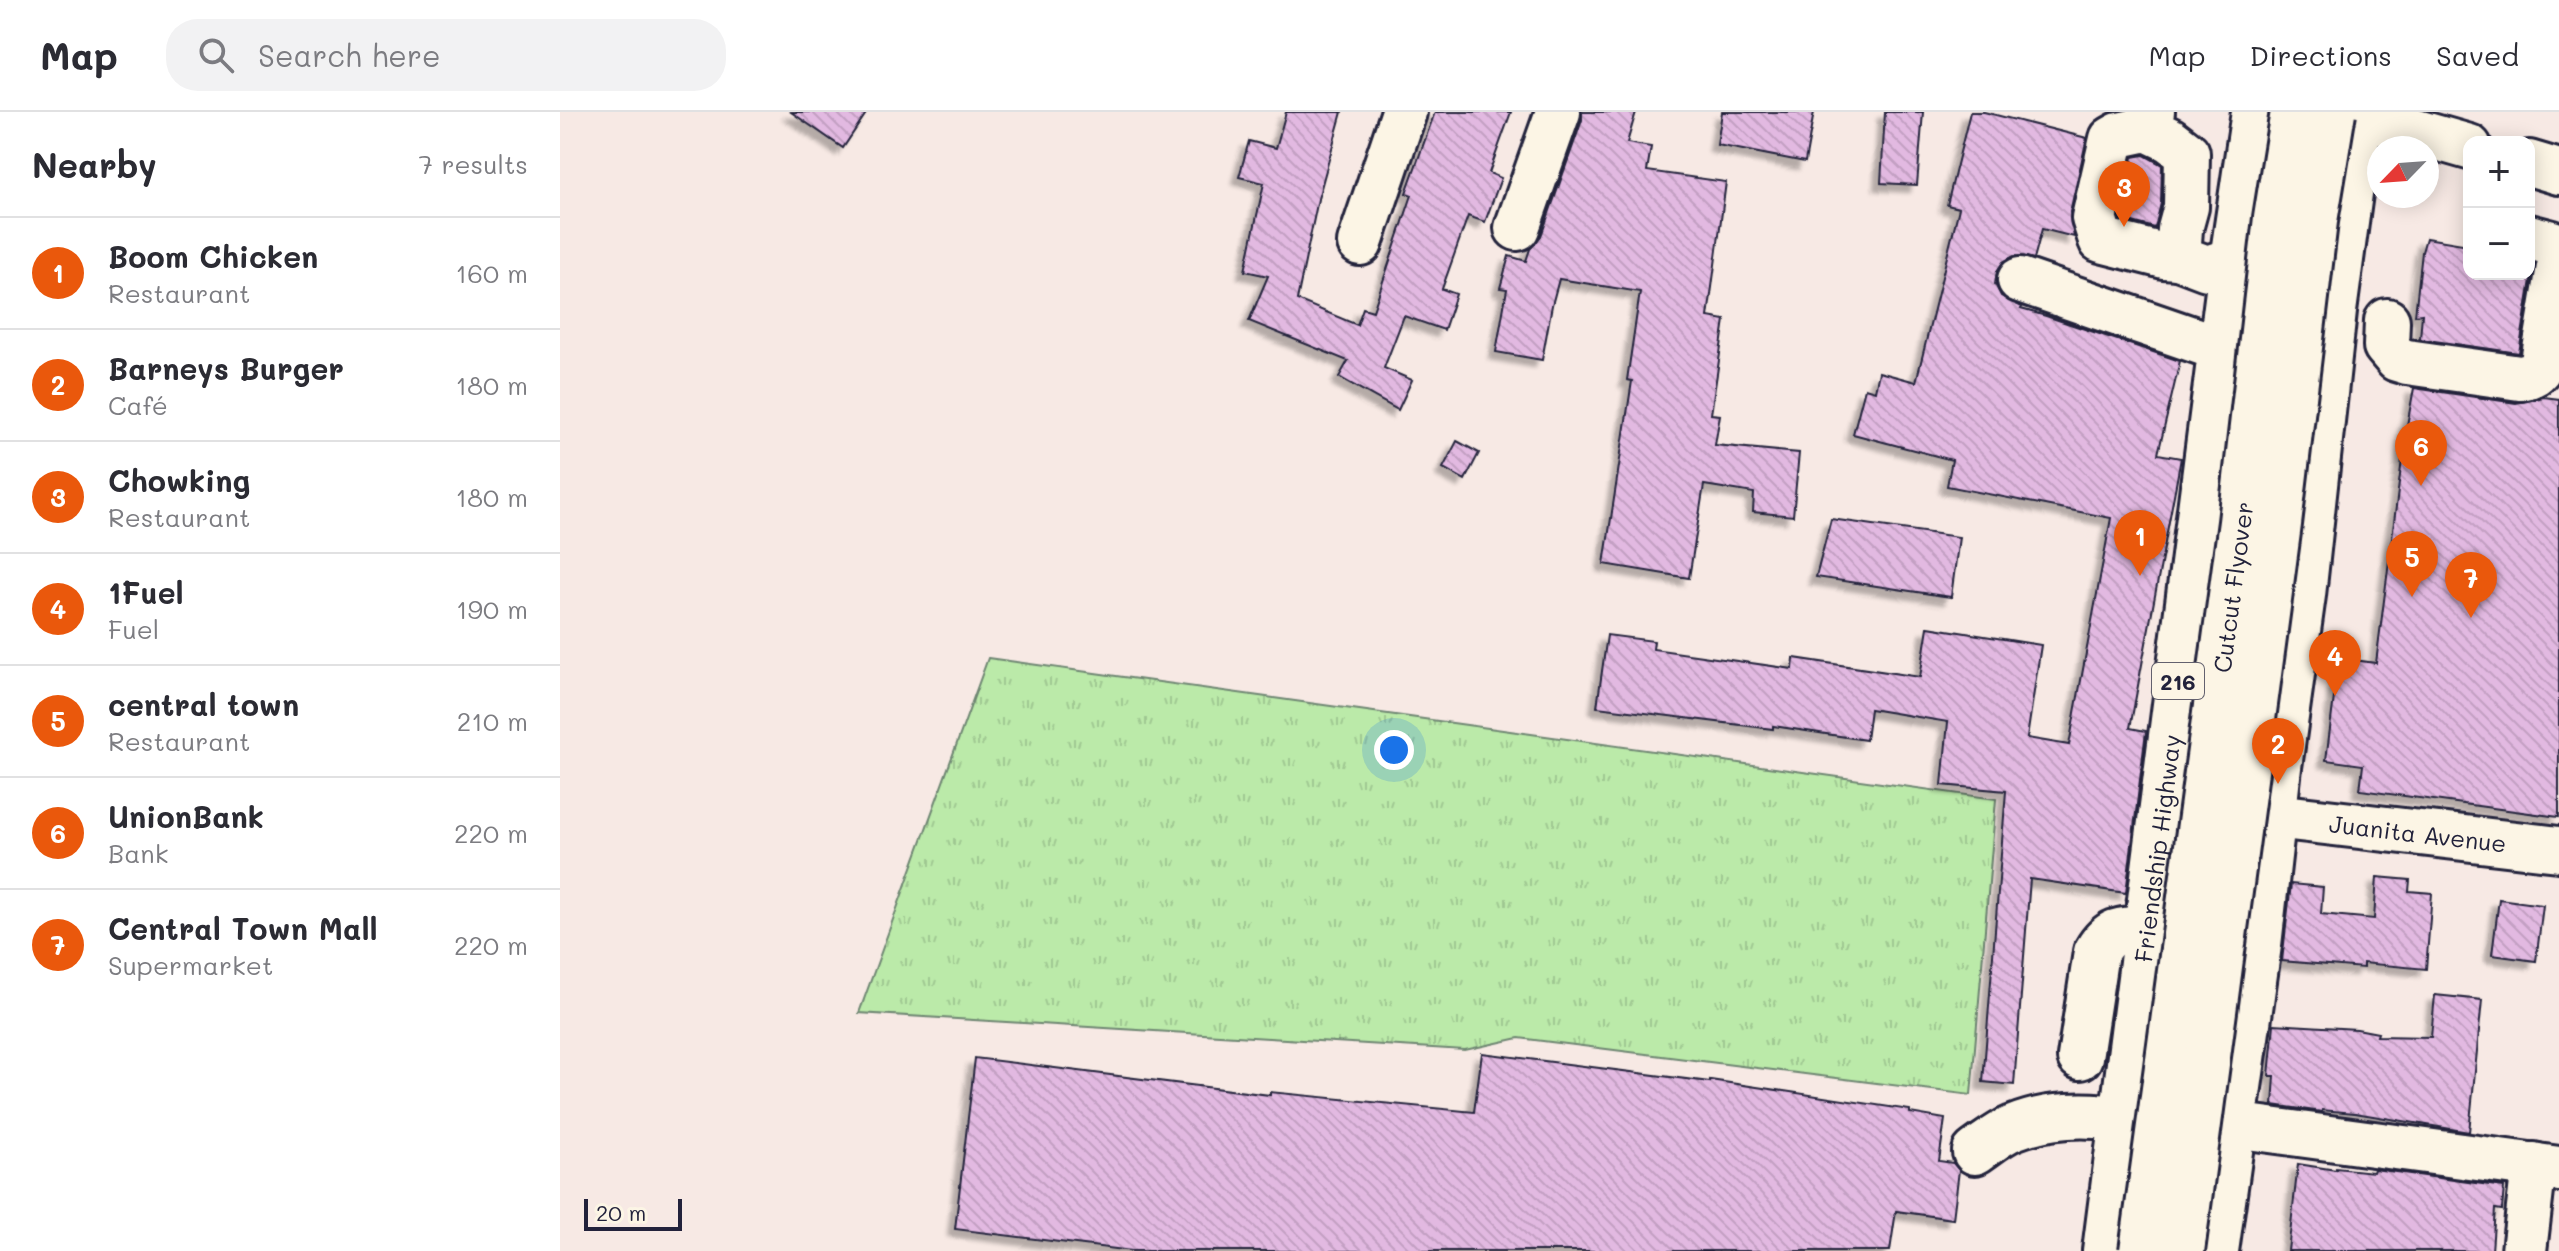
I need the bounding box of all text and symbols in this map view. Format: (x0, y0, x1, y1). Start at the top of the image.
search box (166, 19, 726, 91)
text: Map (40, 30, 118, 80)
icon: search (194, 33, 238, 77)
text: Search here (258, 35, 441, 75)
text: Map (2149, 37, 2206, 73)
text: Directions (2250, 37, 2392, 73)
text: Saved (2436, 37, 2519, 73)
north arrow (2367, 136, 2439, 208)
map controls (2463, 136, 2535, 280)
button: + (2463, 136, 2535, 208)
text: Nearby (32, 142, 157, 187)
text: 7 results (419, 147, 528, 181)
pin: 3 (2098, 161, 2150, 227)
button: − (2463, 208, 2535, 280)
text: Boom Chicken (108, 236, 318, 276)
text: 1 (52, 256, 64, 290)
text: 160 m (456, 256, 528, 290)
text: Restaurant (108, 276, 250, 310)
text: Barneys Burger (108, 348, 344, 388)
text: 2 (51, 368, 65, 402)
text: 180 m (456, 368, 528, 402)
text: Café (108, 388, 168, 422)
pin: 6 (2395, 420, 2447, 486)
text: Chowking (108, 460, 250, 500)
text: 3 (50, 480, 66, 514)
text: 180 m (456, 480, 528, 514)
text: Restaurant (108, 500, 250, 534)
street label: Cutcut Flyover (2205, 500, 2259, 674)
pin: 1 (2114, 510, 2166, 576)
pin: 5 (2386, 531, 2438, 597)
pin: 7 (2445, 552, 2497, 618)
text: 1Fuel (108, 572, 184, 612)
text: 4 (50, 592, 66, 626)
text: 190 m (456, 592, 528, 626)
text: Fuel (108, 612, 159, 646)
pin: 4 (2309, 630, 2361, 696)
road number: 216 (2152, 663, 2204, 699)
text: central town (108, 684, 299, 724)
text: 5 (50, 704, 66, 738)
text: 210 m (457, 704, 528, 738)
pin: 2 (2252, 718, 2304, 784)
text: Restaurant (108, 724, 250, 758)
your location (1374, 730, 1414, 770)
street label: Friendship Highway (2127, 733, 2187, 964)
text: UnionBank (108, 796, 264, 836)
street label: Juanita Avenue (2328, 807, 2508, 858)
text: 6 (50, 816, 66, 850)
text: 220 m (454, 816, 528, 850)
text: Bank (108, 836, 169, 870)
text: Central Town Mall (108, 908, 378, 948)
text: 7 (51, 928, 65, 962)
text: 220 m (454, 928, 528, 962)
text: Supermarket (108, 948, 273, 982)
scale bar (584, 1195, 682, 1231)
text: 20 m (596, 1198, 646, 1227)

